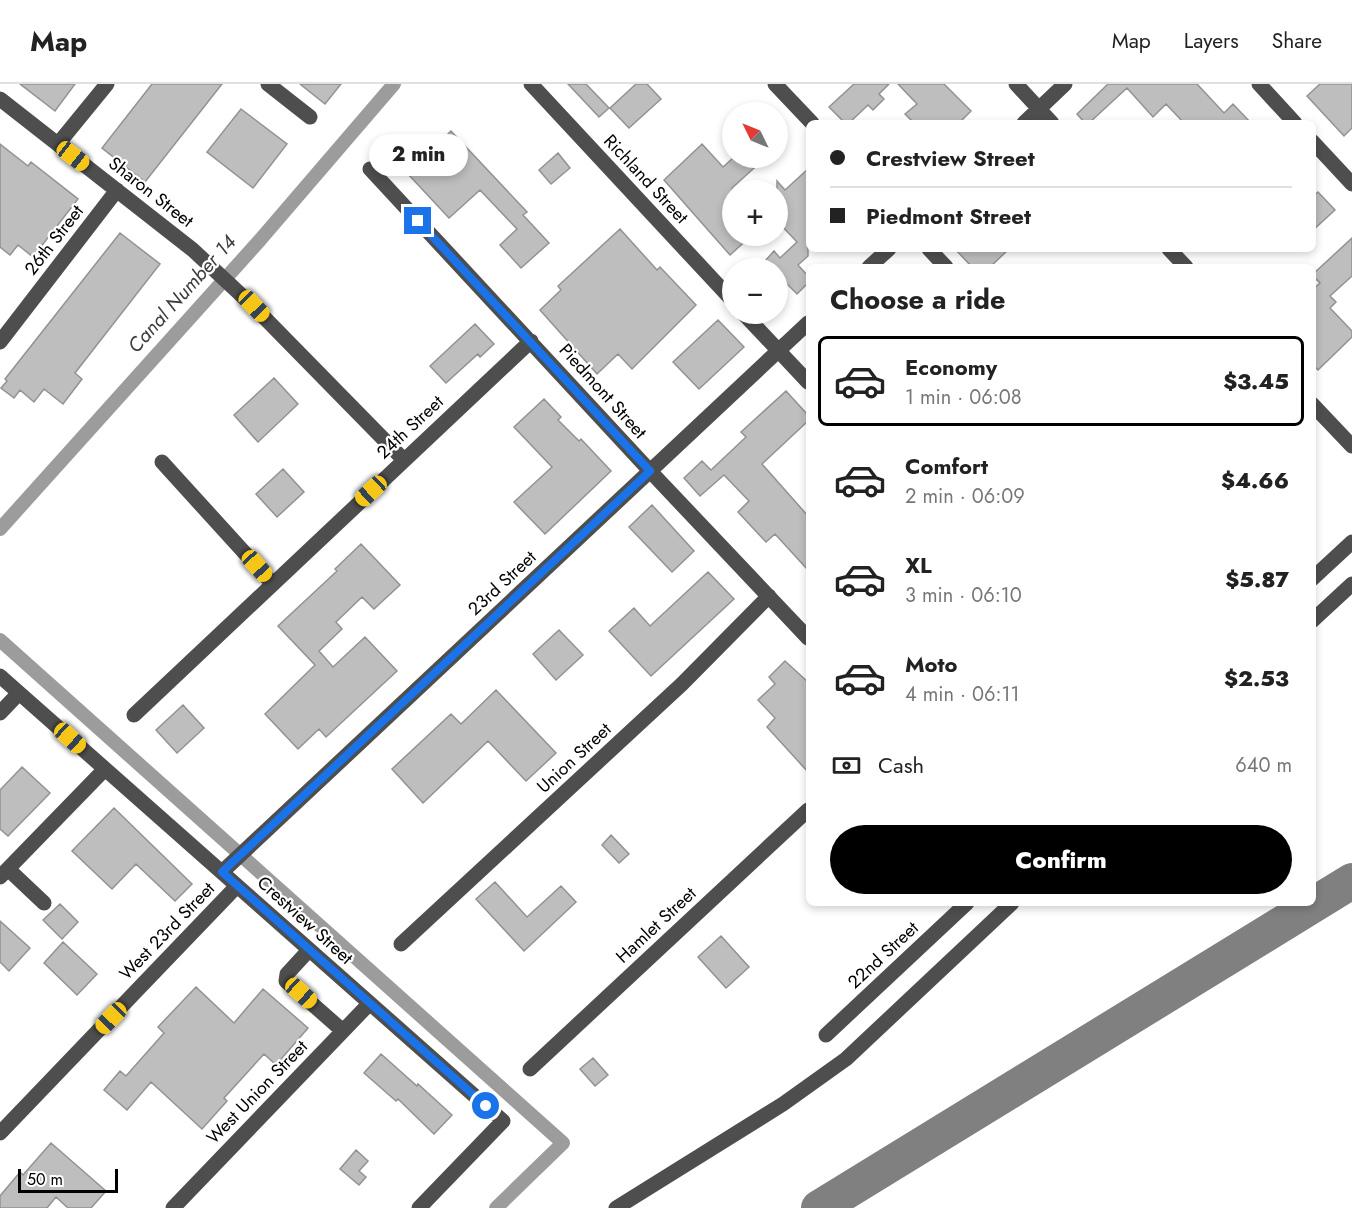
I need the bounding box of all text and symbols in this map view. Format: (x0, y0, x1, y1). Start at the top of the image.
text: Map (30, 21, 87, 62)
text: Map (1112, 26, 1151, 56)
text: Layers (1184, 26, 1239, 56)
text: Share (1272, 26, 1322, 56)
north arrow (722, 102, 788, 168)
map controls (722, 102, 788, 324)
street label: Richland Street (598, 129, 695, 230)
callout: 2 min (368, 134, 468, 176)
car (53, 138, 93, 174)
text: 2 min (392, 140, 445, 169)
text: Crestview Street (866, 142, 1035, 174)
street label: Sharon Street (103, 151, 200, 234)
button: + (722, 180, 788, 246)
street label: 26th Street (18, 199, 90, 281)
text: Piedmont Street (866, 200, 1031, 232)
route end (404, 207, 431, 234)
water label: Canal Number 14 (121, 228, 243, 360)
button: − (722, 258, 788, 324)
text: Choose a ride (830, 280, 1005, 319)
car (235, 287, 273, 325)
street label: Piedmont Street (553, 338, 653, 445)
text: Economy (905, 351, 997, 383)
icon: car (833, 354, 887, 408)
text: $3.45 (1223, 365, 1289, 397)
text: 1 min · 06:08 (905, 383, 1022, 412)
street label: 24th Street (371, 389, 450, 465)
text: Comfort (905, 450, 988, 482)
icon: car (833, 453, 887, 507)
text: $4.66 (1221, 464, 1289, 496)
car (352, 472, 390, 510)
text: 2 min · 06:09 (905, 482, 1025, 511)
street label: 23rd Street (462, 544, 542, 621)
car (238, 547, 276, 585)
text: XL (905, 549, 932, 581)
icon: car (833, 552, 887, 606)
text: $5.87 (1225, 563, 1289, 595)
text: 3 min · 06:10 (905, 581, 1022, 610)
text: Moto (905, 648, 958, 680)
icon: car (833, 651, 887, 705)
text: $2.53 (1224, 662, 1289, 694)
text: 4 min · 06:11 (905, 680, 1019, 709)
street label: Union Street (531, 716, 617, 799)
car (51, 719, 89, 757)
icon: cash (830, 749, 863, 782)
text: Cash (878, 749, 924, 781)
text: 640 m (1235, 751, 1292, 780)
button: Confirm (830, 825, 1292, 894)
street label: Crestview Street (251, 870, 359, 971)
street label: West 23rd Street (113, 876, 221, 986)
street label: Hamlet Street (610, 880, 703, 969)
street label: 22nd Street (842, 915, 925, 995)
car (282, 974, 320, 1012)
car (92, 999, 130, 1037)
street label: West Union Street (201, 1034, 314, 1150)
route start (472, 1092, 499, 1119)
scale bar (18, 1166, 118, 1194)
text: 50 m (27, 1168, 63, 1191)

